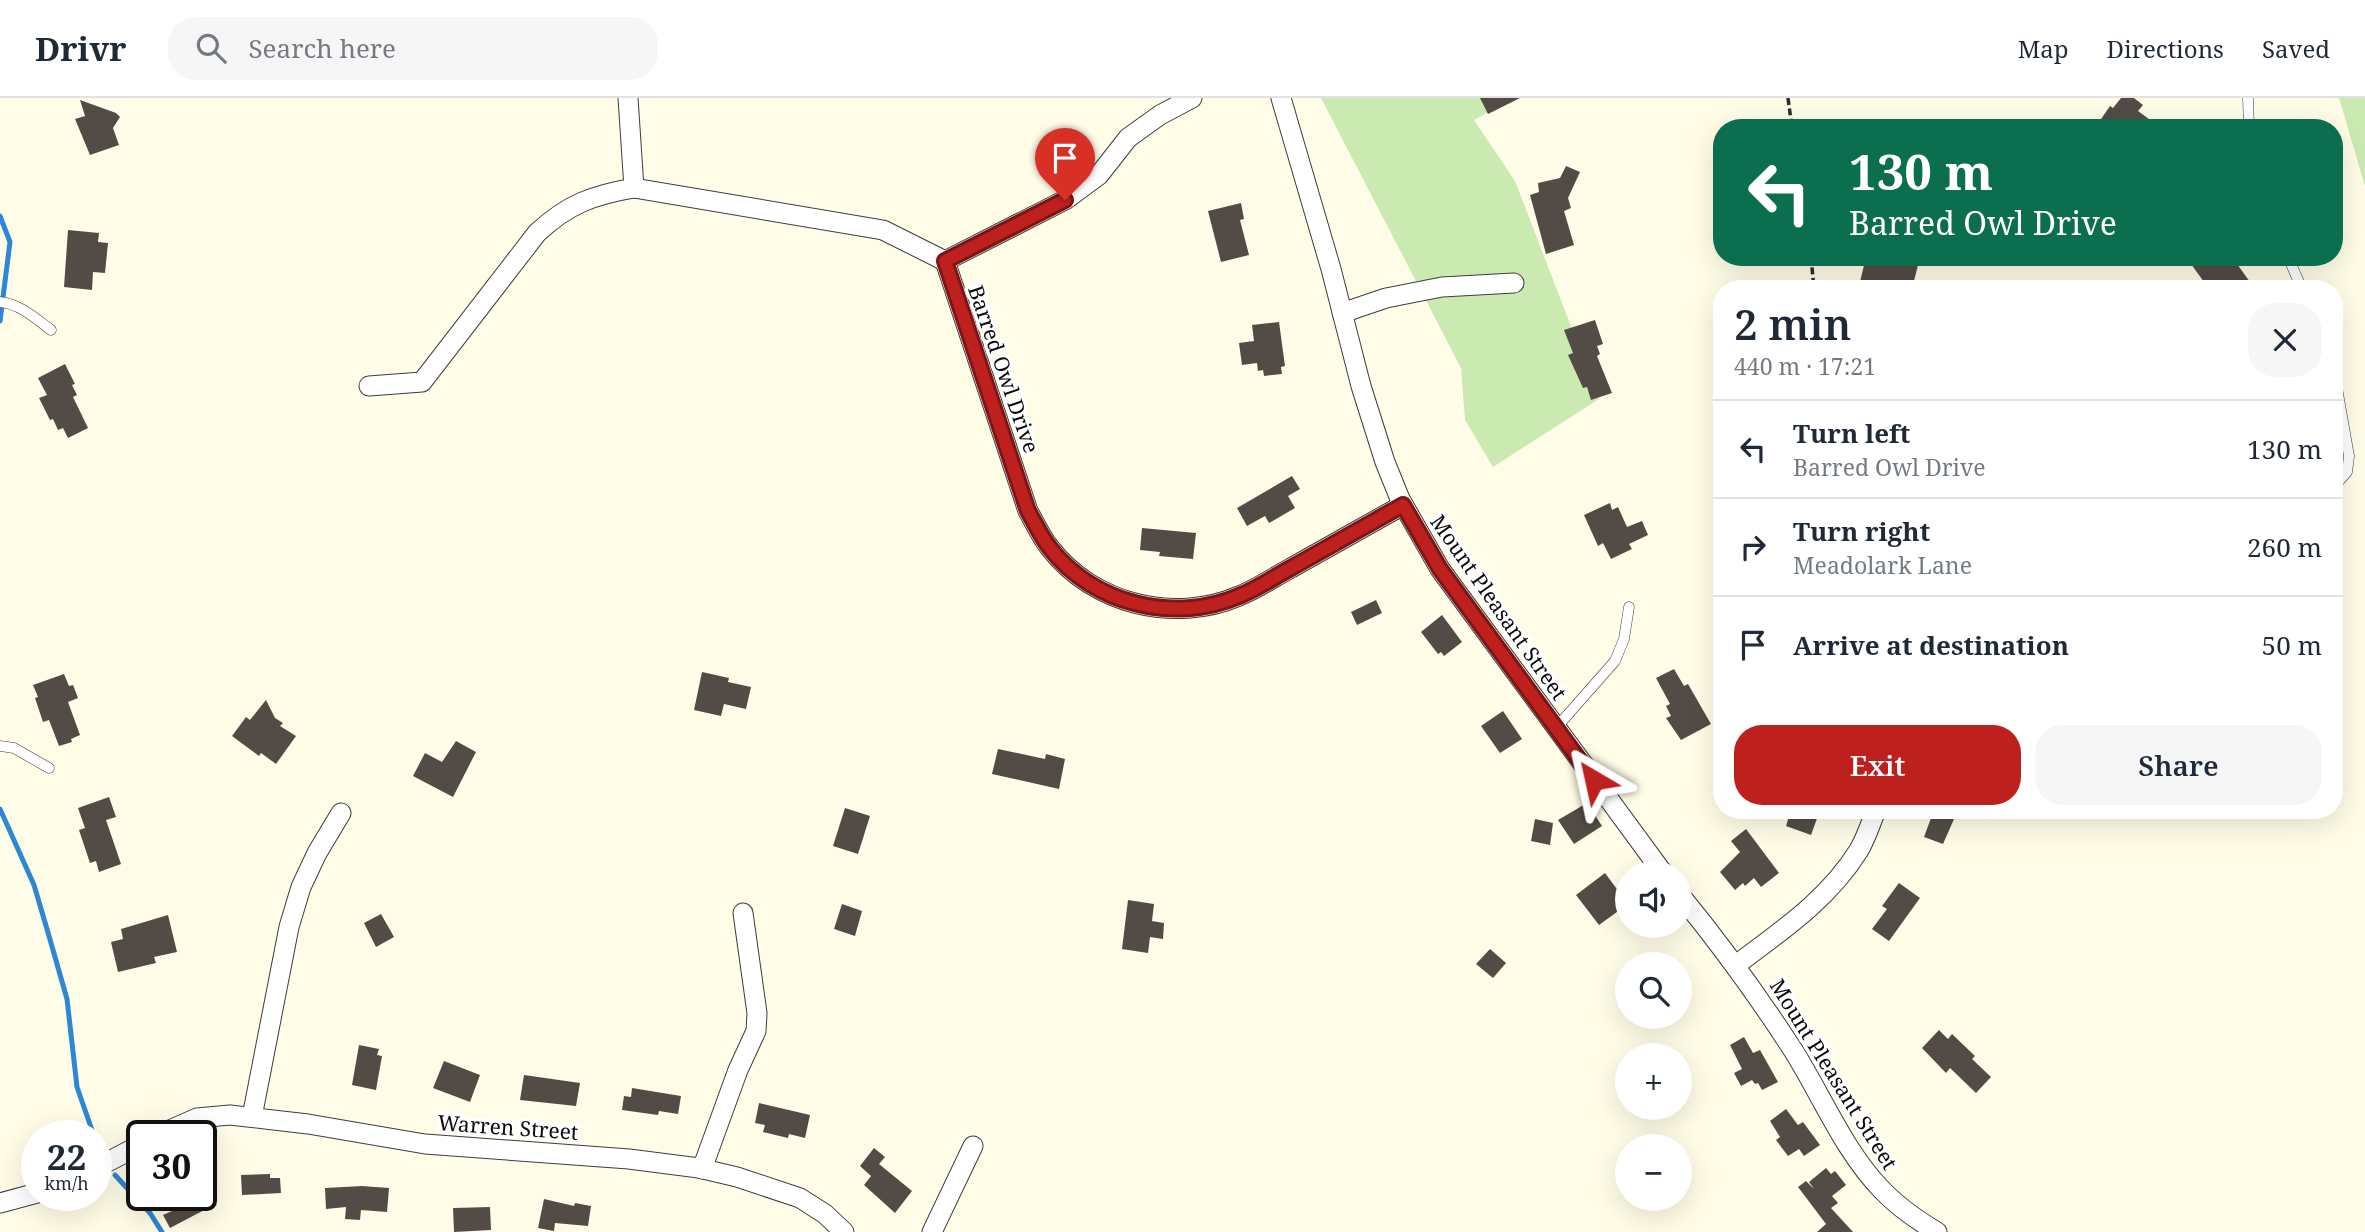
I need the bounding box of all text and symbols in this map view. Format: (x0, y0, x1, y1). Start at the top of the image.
search box (168, 17, 658, 80)
text: Drivr (35, 26, 126, 71)
icon: search (192, 29, 230, 67)
text: Search here (248, 30, 396, 66)
text: Map (2018, 32, 2069, 65)
text: Directions (2107, 32, 2224, 65)
text: Saved (2262, 32, 2330, 65)
pin (1035, 128, 1095, 200)
text: 130 m (1849, 138, 1993, 204)
icon: arrive (1046, 139, 1084, 177)
icon: left (1734, 147, 1825, 238)
text: Barred Owl Drive (1849, 201, 2117, 244)
street label: Barred Owl Drive (962, 281, 1046, 457)
text: 2 min (1734, 295, 1851, 352)
button: close (2248, 303, 2322, 377)
text: 440 m · 17:21 (1734, 350, 1876, 382)
text: Turn left (1793, 415, 1910, 451)
icon: left (1734, 430, 1772, 468)
text: 130 m (2247, 431, 2322, 467)
text: Barred Owl Drive (1793, 451, 1986, 483)
street label: Mount Pleasant Street (1424, 509, 1574, 705)
text: Turn right (1793, 513, 1930, 549)
icon: right (1734, 528, 1772, 566)
text: 260 m (2247, 529, 2322, 565)
text: Meadolark Lane (1793, 549, 1972, 581)
icon: arrive (1734, 626, 1772, 664)
text: Arrive at destination (1793, 627, 2069, 663)
text: 50 m (2262, 627, 2322, 663)
button: Exit (1734, 725, 2021, 805)
button: Share (2035, 725, 2322, 805)
position arrow (1557, 743, 1631, 817)
map controls (1615, 861, 1692, 1211)
button: sound (1615, 861, 1692, 938)
button: search (1615, 952, 1692, 1029)
street label: Mount Pleasant Street (1764, 973, 1904, 1175)
button: + (1615, 1043, 1692, 1120)
street label: Warren Street (437, 1108, 579, 1146)
speed limit sign: 30 (126, 1120, 217, 1211)
text: 22 (47, 1133, 86, 1180)
button: − (1615, 1134, 1692, 1211)
text: km/h (44, 1171, 89, 1195)

